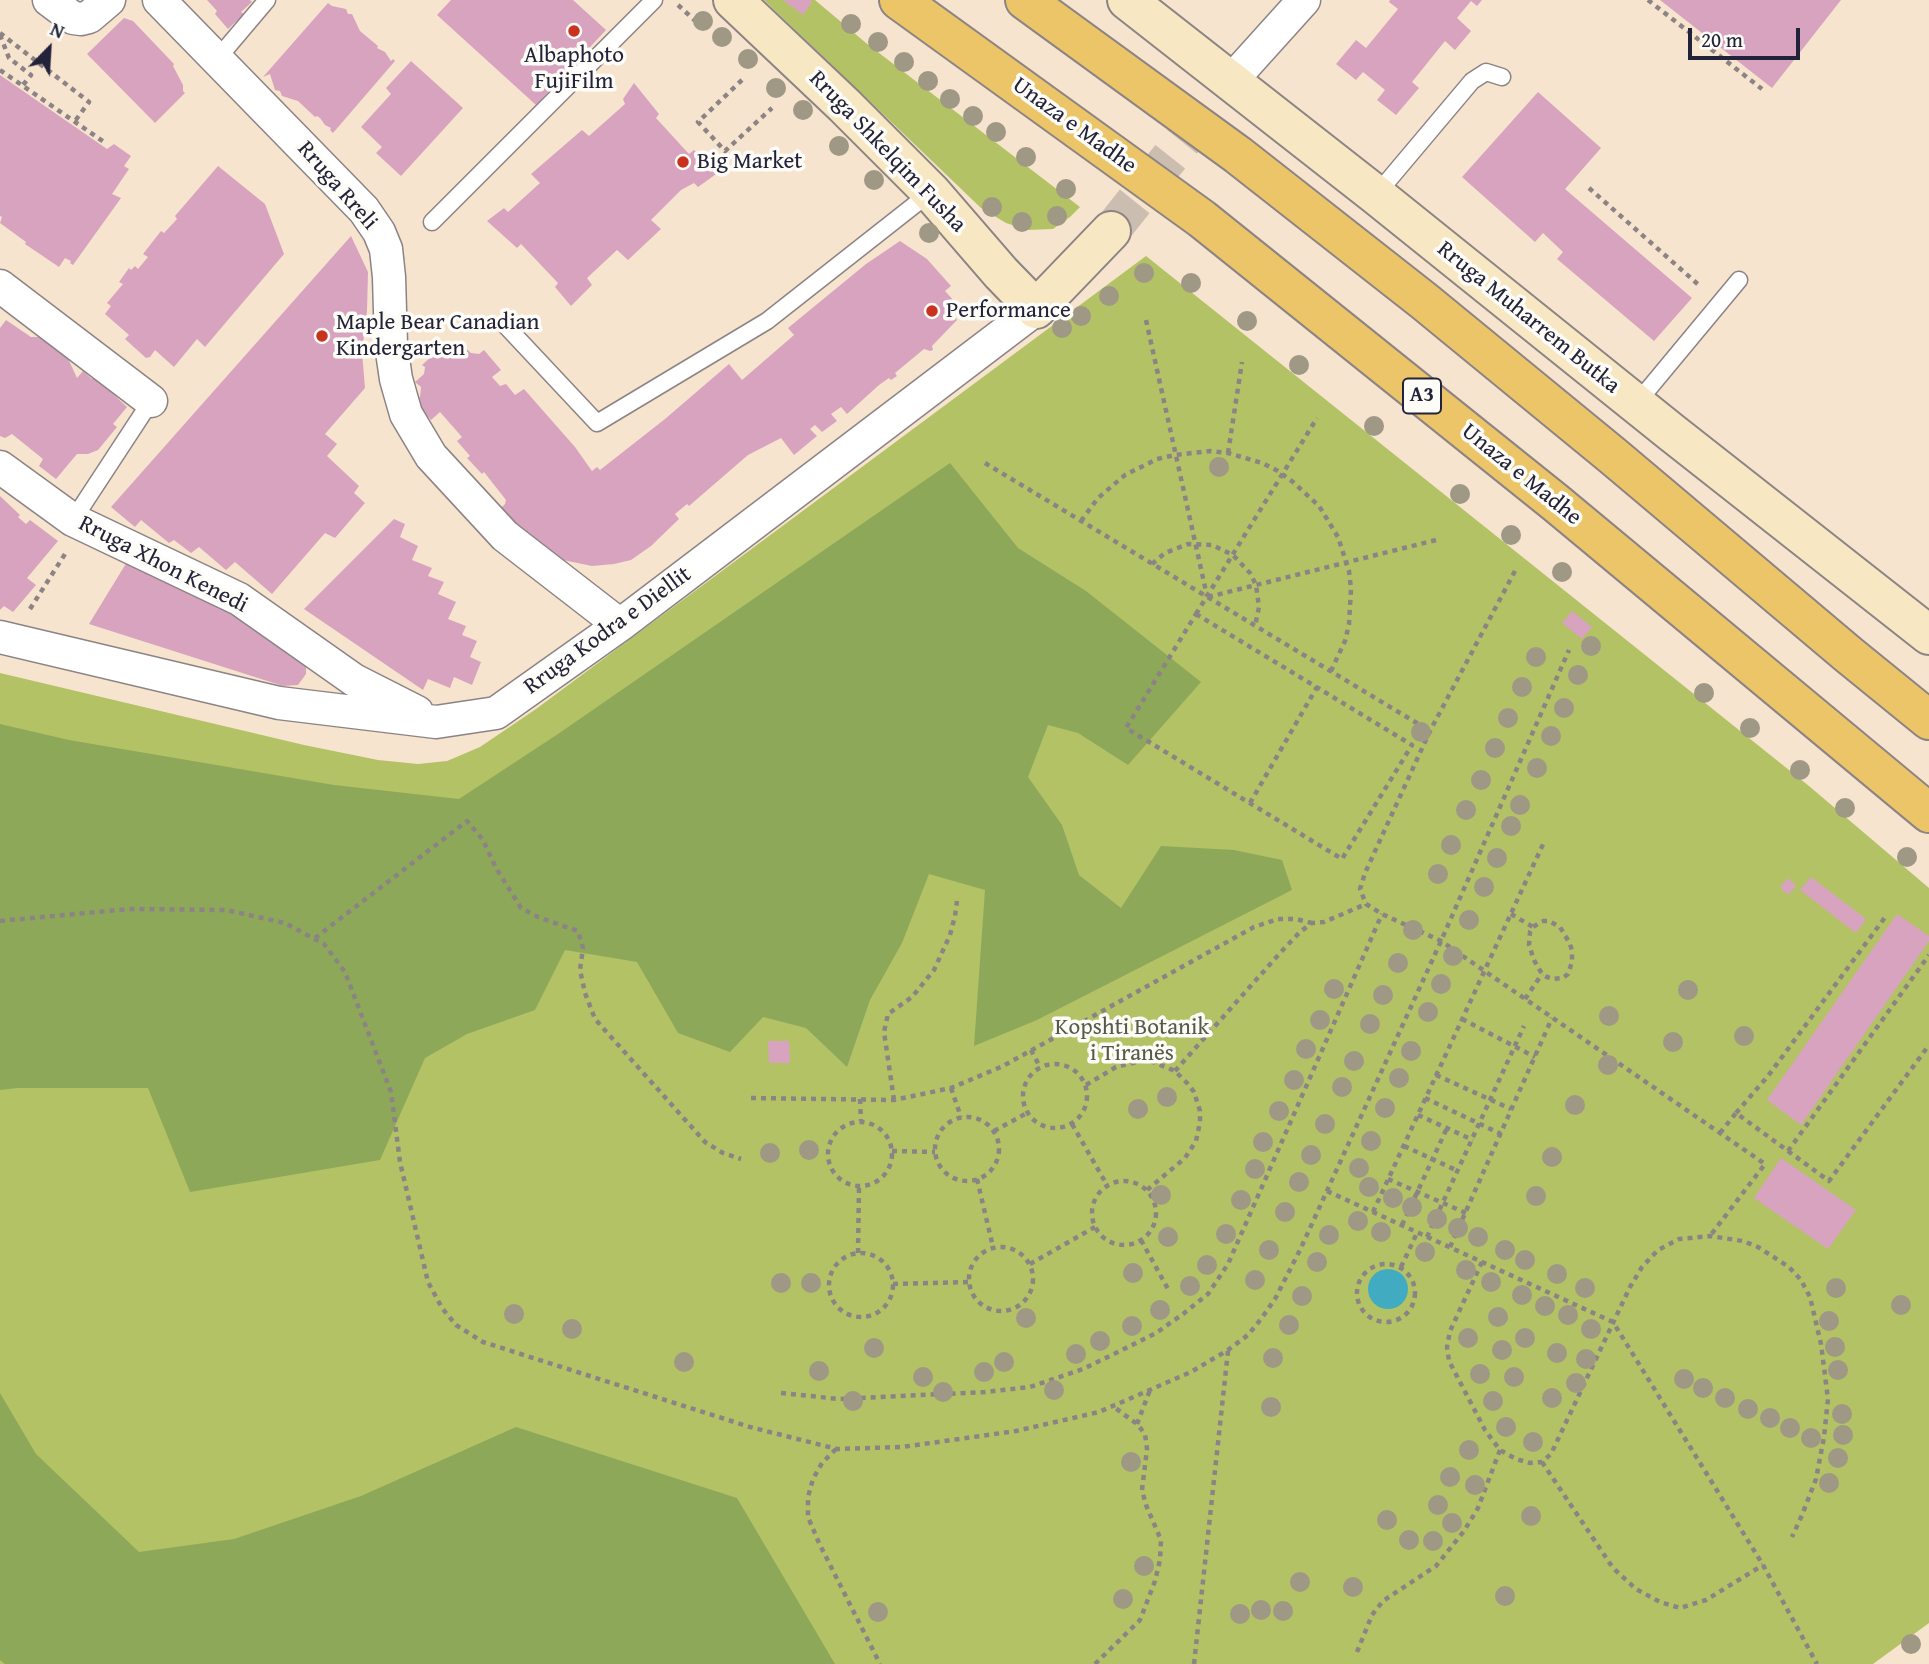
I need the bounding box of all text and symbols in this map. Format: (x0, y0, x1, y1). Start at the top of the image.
north arrow (14, 14, 84, 84)
text: N (46, 14, 69, 45)
scale bar (1691, 14, 1803, 58)
marker: Albaphoto FujiFilm (566, 23, 582, 39)
text: 20 m (1701, 24, 1743, 55)
place label: Albaphoto FujiFilm (524, 42, 624, 96)
street label: Rruga Shkelqim Fusha (803, 65, 971, 239)
street label: Unaza e Madhe (1007, 72, 1141, 180)
street label: Rruga Rreli (291, 136, 383, 236)
place label: Big Market (697, 148, 802, 176)
marker: Big Market (675, 154, 691, 170)
street label: Rruga Muharrem Butka (1431, 236, 1625, 400)
place label: Performance (946, 297, 1071, 325)
marker: Performance (924, 303, 940, 319)
place label: Maple Bear Canadian Kindergarten (336, 309, 539, 363)
marker: Maple Bear Canadian Kindergarten (314, 328, 330, 344)
road number: A3 (1403, 378, 1441, 414)
street label: Unaza e Madhe (1455, 418, 1587, 532)
street label: Rruga Xhon Kenedi (74, 510, 252, 620)
street label: Rruga Kodra e Diellit (519, 561, 697, 701)
park label: Kopshti Botanik i Tiranës (1055, 1014, 1209, 1068)

